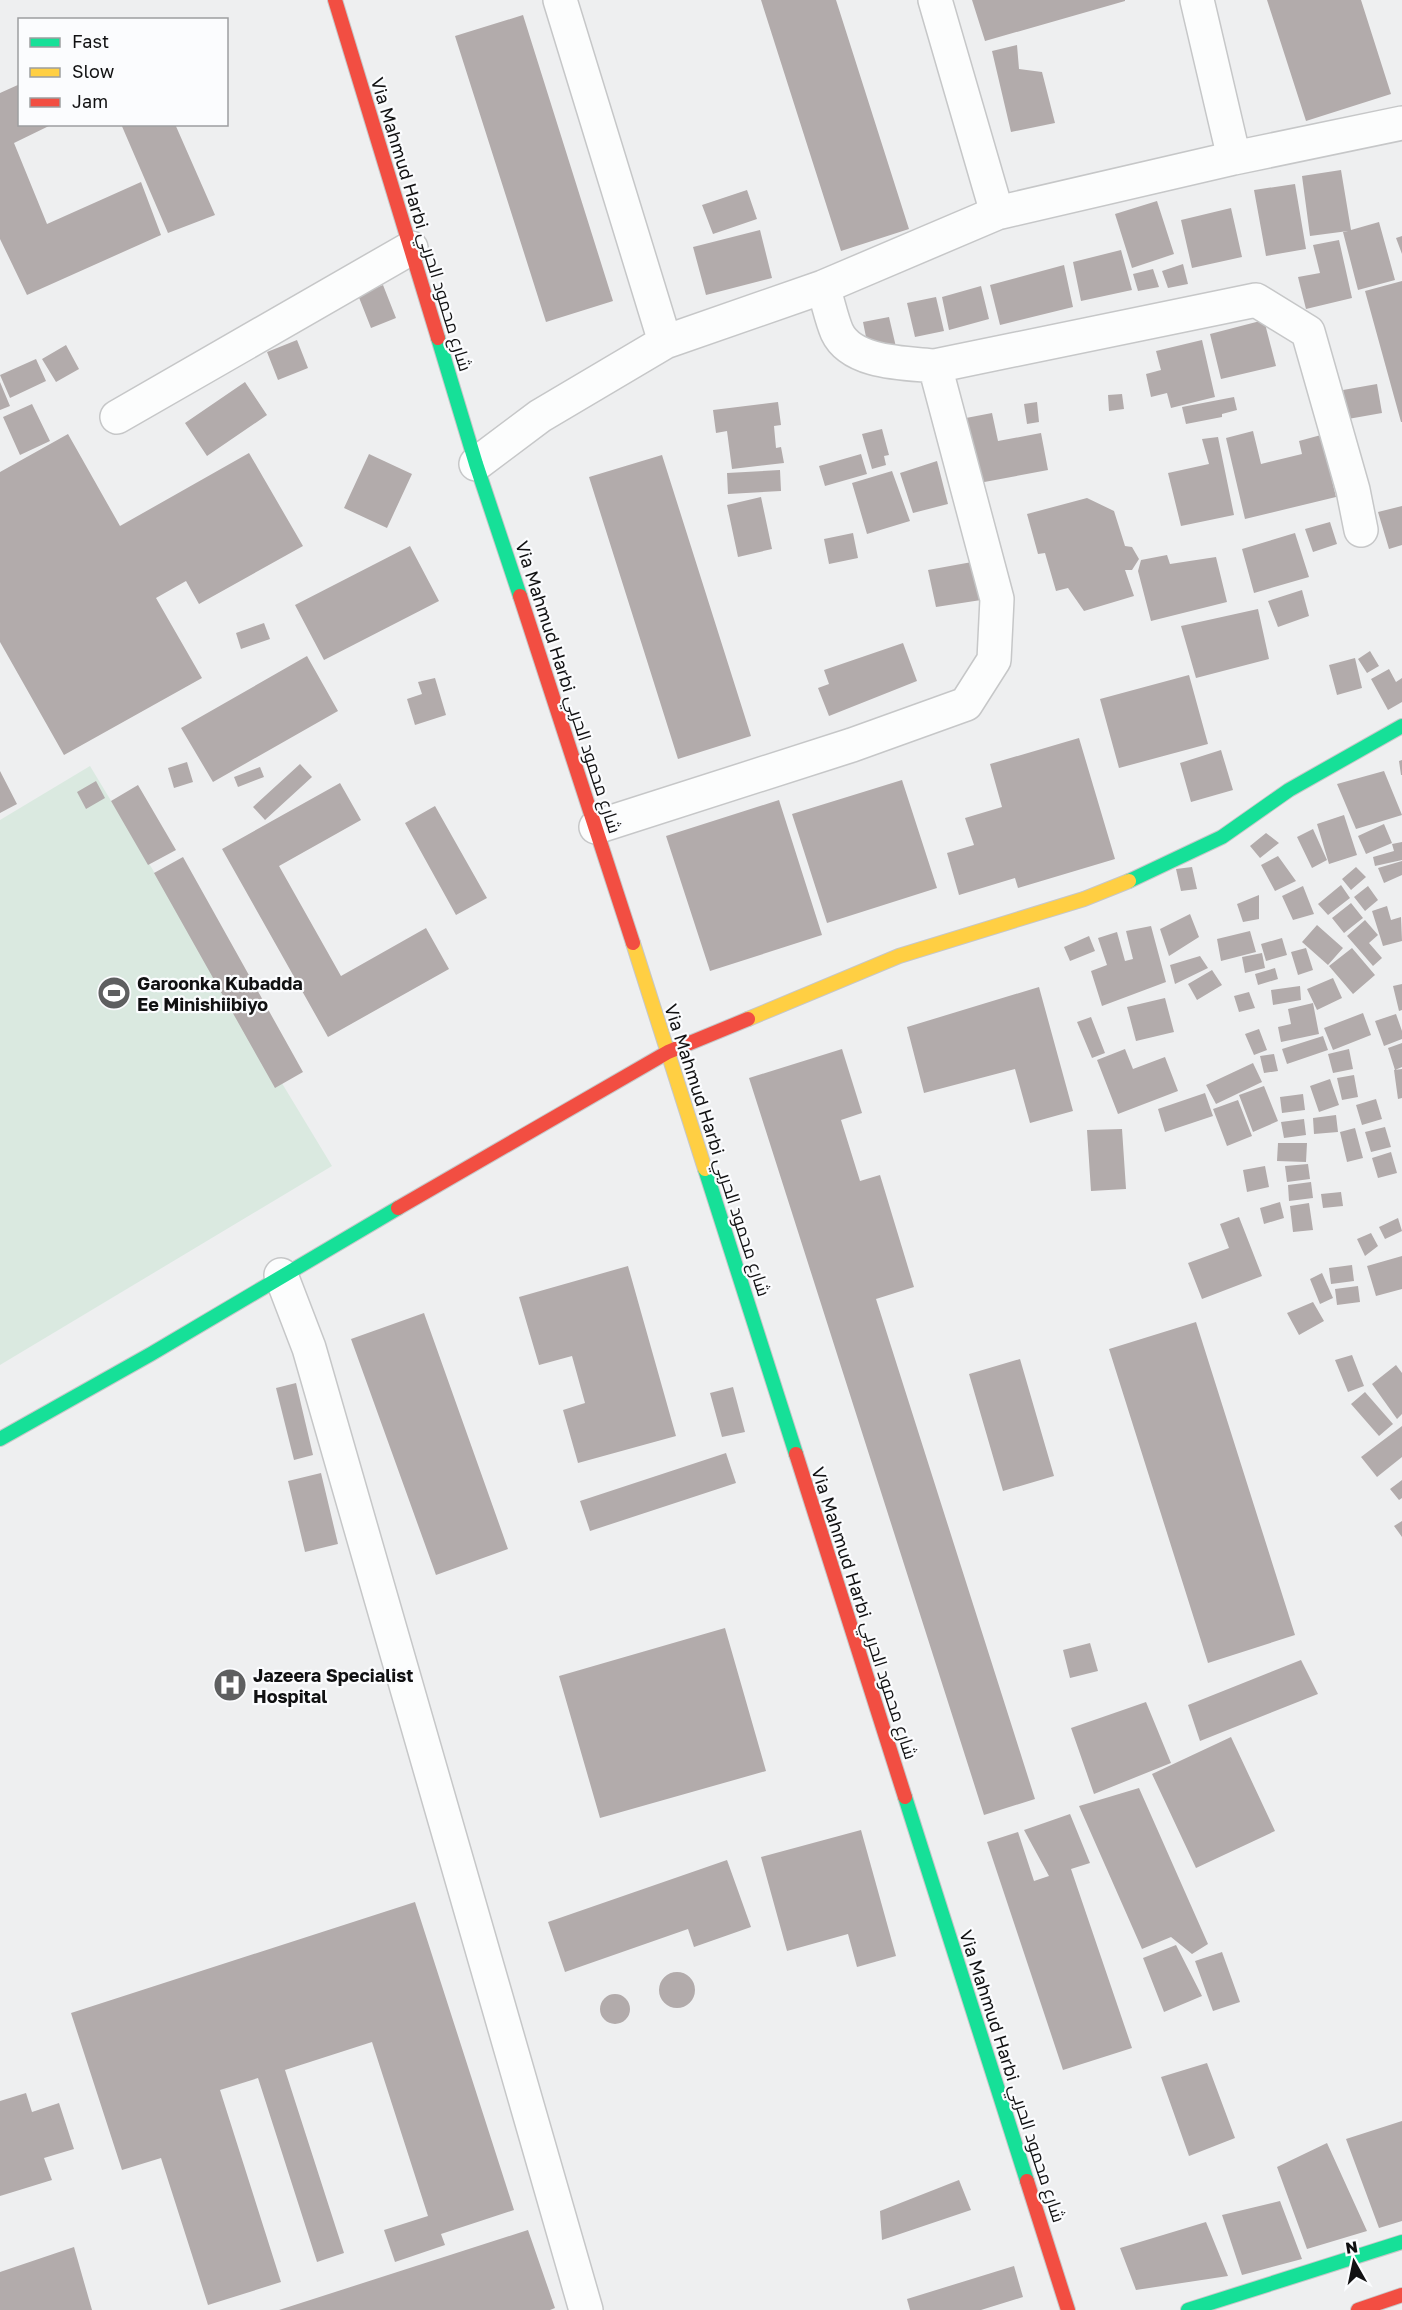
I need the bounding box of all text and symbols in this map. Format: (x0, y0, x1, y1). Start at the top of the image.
legend (18, 18, 228, 126)
text: Fast (72, 30, 109, 52)
text: Slow (72, 60, 115, 82)
street label: Via Mahmud Harbi شارع محمود الحربي (363, 74, 477, 375)
text: Jam (72, 90, 108, 112)
street label: Via Mahmud Harbi شارع محمود الحربي (507, 538, 627, 837)
place label: Garoonka Kubadda Ee Minishiibiyo (137, 972, 303, 1015)
sports icon: Garoonka Kubadda Ee Minishiibiyo (96, 975, 132, 1011)
street label: Via Mahmud Harbi شارع محمود الحربي (656, 1001, 776, 1300)
street label: Via Mahmud Harbi شارع محمود الحربي (803, 1464, 923, 1763)
place label: Jazeera Specialist Hospital (253, 1664, 413, 1707)
hospital icon: Jazeera Specialist Hospital (212, 1667, 248, 1703)
street label: Via Mahmud Harbi شارع محمود الحربي (951, 1927, 1071, 2226)
north arrow (1324, 2232, 1384, 2292)
text: N (1344, 2236, 1359, 2258)

